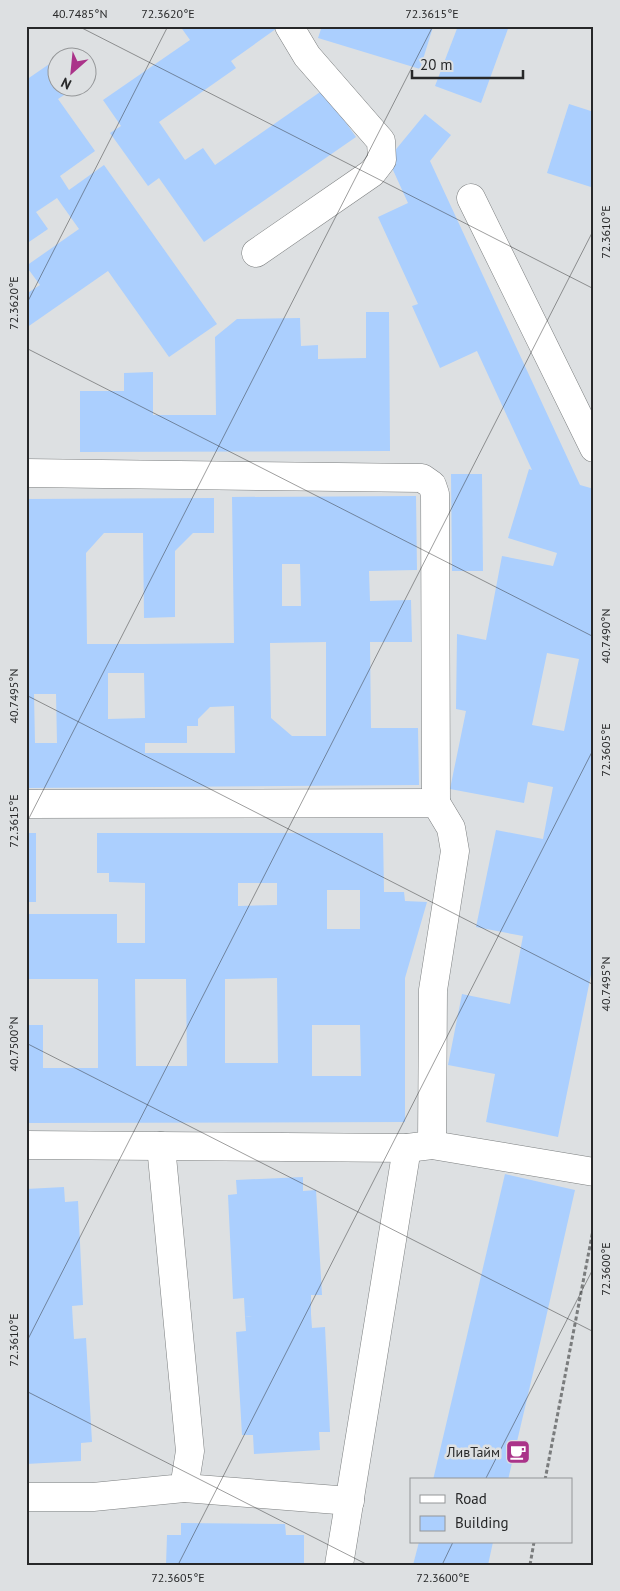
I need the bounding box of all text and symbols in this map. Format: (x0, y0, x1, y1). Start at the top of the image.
text: 40.7485°N (53, 6, 107, 21)
text: 72.3620°E (141, 6, 195, 21)
text: 72.3615°E (405, 6, 459, 21)
north arrow (48, 48, 98, 98)
scale bar (412, 48, 524, 80)
text: 20 m (420, 55, 453, 74)
text: N (58, 73, 74, 94)
text: 72.3610°E (598, 205, 613, 259)
text: 72.3620°E (6, 276, 21, 330)
text: 40.7490°N (598, 609, 613, 663)
text: 40.7495°N (6, 669, 21, 723)
text: 72.3605°E (598, 723, 613, 777)
text: 72.3615°E (6, 794, 21, 848)
text: 40.7495°N (598, 957, 613, 1011)
text: 40.7500°N (6, 1017, 21, 1071)
text: 72.3600°E (598, 1242, 613, 1296)
text: 72.3610°E (6, 1313, 21, 1367)
cafe icon: ЛивТайм (505, 1439, 531, 1465)
place label: ЛивТайм (446, 1443, 500, 1461)
legend (410, 1478, 572, 1544)
text: Road (455, 1489, 487, 1508)
text: Building (455, 1513, 509, 1532)
text: 72.3605°E (151, 1570, 205, 1585)
text: 72.3600°E (416, 1570, 470, 1585)

